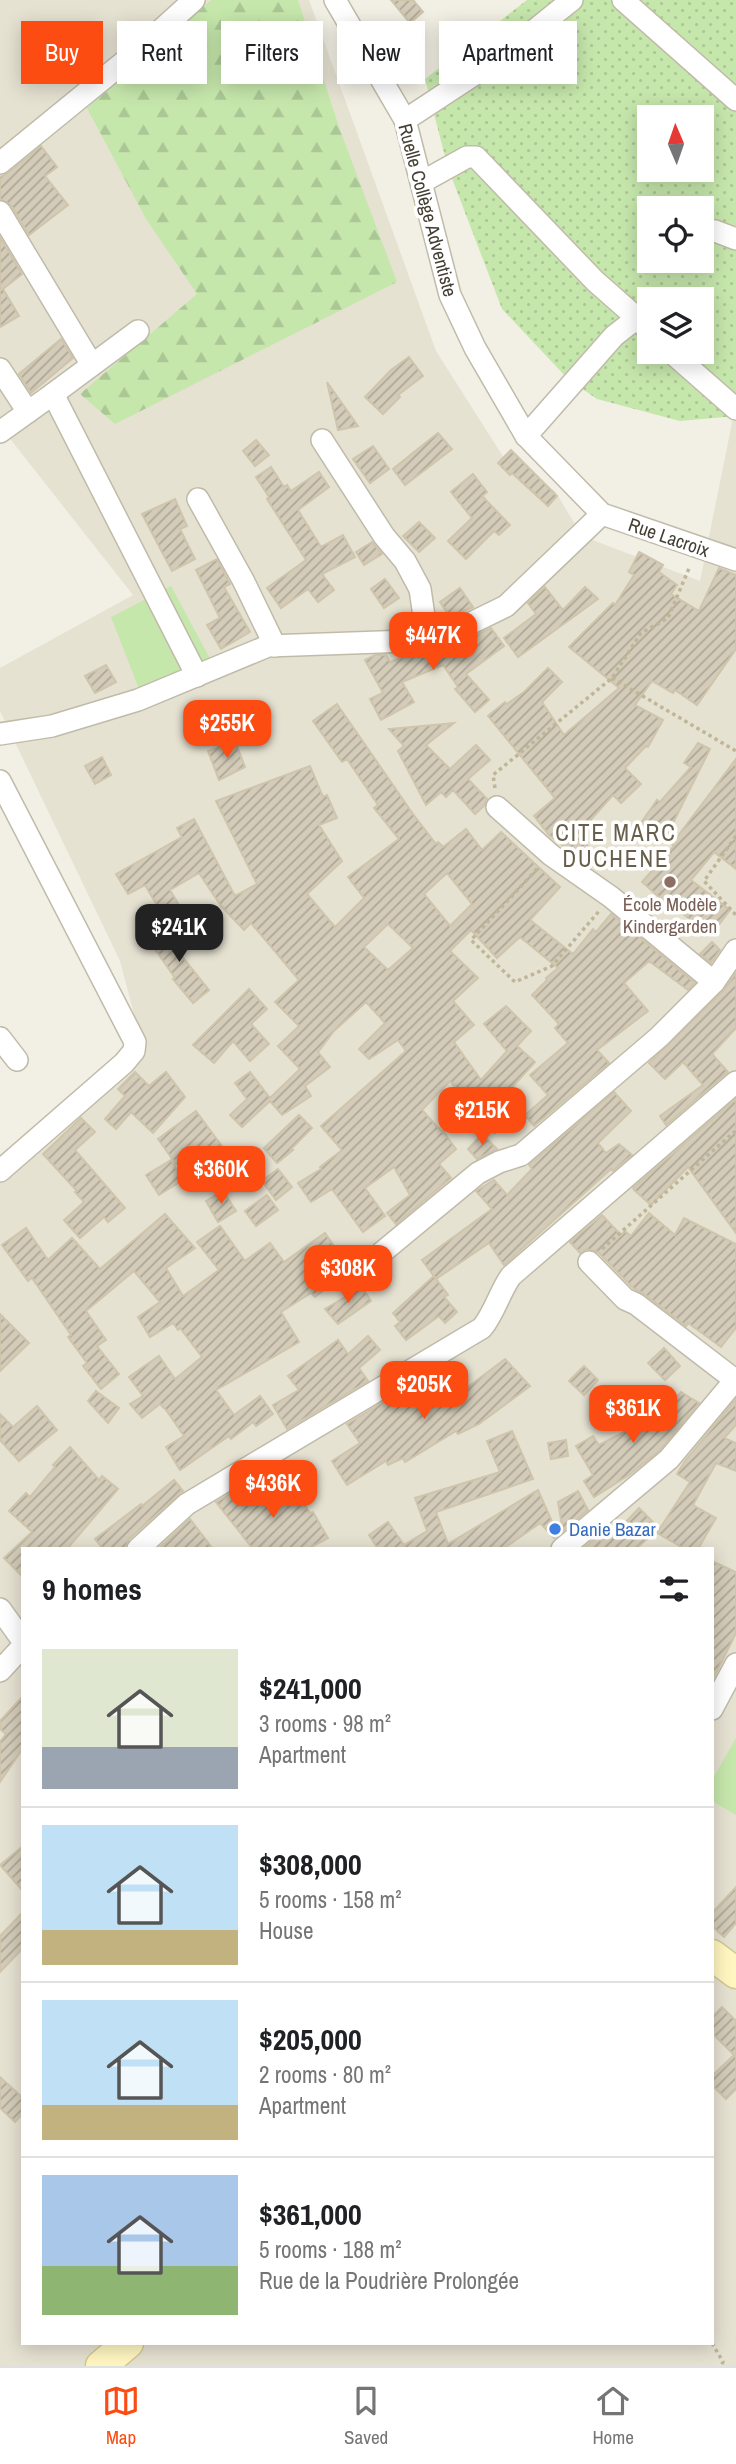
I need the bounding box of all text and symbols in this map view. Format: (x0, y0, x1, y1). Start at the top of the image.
chip: Buy (21, 21, 103, 84)
chip: Rent (117, 21, 207, 84)
chip: Filters (221, 21, 323, 84)
chip: New (337, 21, 425, 84)
chip: Apartment (439, 21, 577, 84)
north arrow (637, 105, 714, 182)
map controls (637, 105, 714, 364)
street label: Ruelle Collège Adventiste (392, 120, 464, 300)
button: locate (637, 196, 714, 273)
button: layers (637, 287, 714, 364)
street label: Rue Lacroix (625, 511, 713, 563)
pin: $447K (384, 612, 482, 672)
text: $447K (405, 619, 461, 650)
pin: $255K (178, 700, 276, 760)
text: $255K (199, 707, 255, 738)
district label: CITE MARC DUCHENE (555, 817, 677, 874)
marker: École Modèle Kindergarden (662, 874, 678, 890)
place label: École Modèle Kindergarden (623, 891, 717, 939)
pin: $241K (130, 904, 228, 964)
text: $241K (151, 911, 207, 942)
pin: $215K (433, 1088, 531, 1147)
text: $215K (454, 1094, 510, 1125)
pin: $360K (172, 1146, 270, 1206)
text: $360K (193, 1153, 249, 1184)
pin: $308K (299, 1246, 397, 1305)
text: $308K (320, 1252, 376, 1283)
pin: $205K (375, 1362, 473, 1421)
text: $205K (396, 1368, 452, 1399)
pin: $361K (584, 1386, 682, 1445)
text: $361K (605, 1392, 661, 1423)
pin: $436K (224, 1460, 322, 1520)
text: $436K (245, 1467, 301, 1498)
place label: Danie Bazar (569, 1516, 656, 1542)
marker: Danie Bazar (547, 1521, 563, 1537)
text: 9 homes (42, 1569, 142, 1609)
icon: filters (655, 1570, 693, 1608)
text: $241,000 (259, 1668, 362, 1708)
icon: home (98, 1677, 182, 1761)
text: 3 rooms · 98 m² (259, 1708, 391, 1739)
text: Apartment (259, 1739, 346, 1770)
text: $308,000 (259, 1844, 362, 1884)
icon: home (98, 1853, 182, 1937)
text: 5 rooms · 158 m² (259, 1884, 402, 1915)
text: House (259, 1915, 314, 1946)
text: $205,000 (259, 2019, 362, 2059)
icon: home (98, 2028, 182, 2112)
text: 2 rooms · 80 m² (259, 2059, 391, 2090)
text: Apartment (259, 2090, 346, 2121)
text: $361,000 (259, 2194, 362, 2234)
icon: home (98, 2203, 182, 2287)
text: 5 rooms · 188 m² (259, 2234, 402, 2265)
text: Rue de la Poudrière Prolongée (259, 2265, 519, 2296)
tab: Map (102, 2382, 140, 2450)
tab: Saved (344, 2382, 388, 2450)
tab: Home (592, 2382, 634, 2450)

